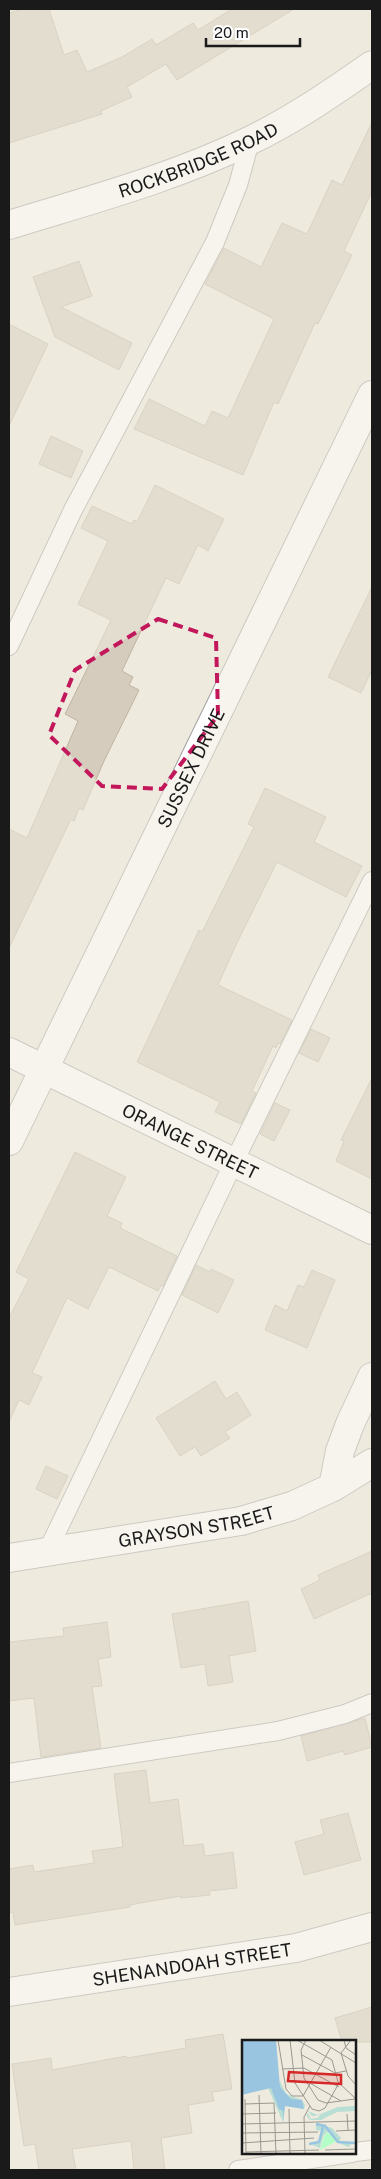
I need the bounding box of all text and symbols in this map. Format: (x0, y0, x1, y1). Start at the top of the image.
scale bar (206, 15, 300, 47)
text: 20 m (214, 24, 249, 41)
street label: ROCKBRIDGE ROAD (116, 118, 281, 201)
street label: SUSSEX DRIVE (153, 705, 229, 831)
street label: ORANGE STREET (119, 1099, 262, 1183)
street label: GRAYSON STREET (117, 1501, 277, 1551)
street label: SHENANDOAH STREET (91, 1938, 293, 1990)
inset map (242, 2040, 356, 2154)

